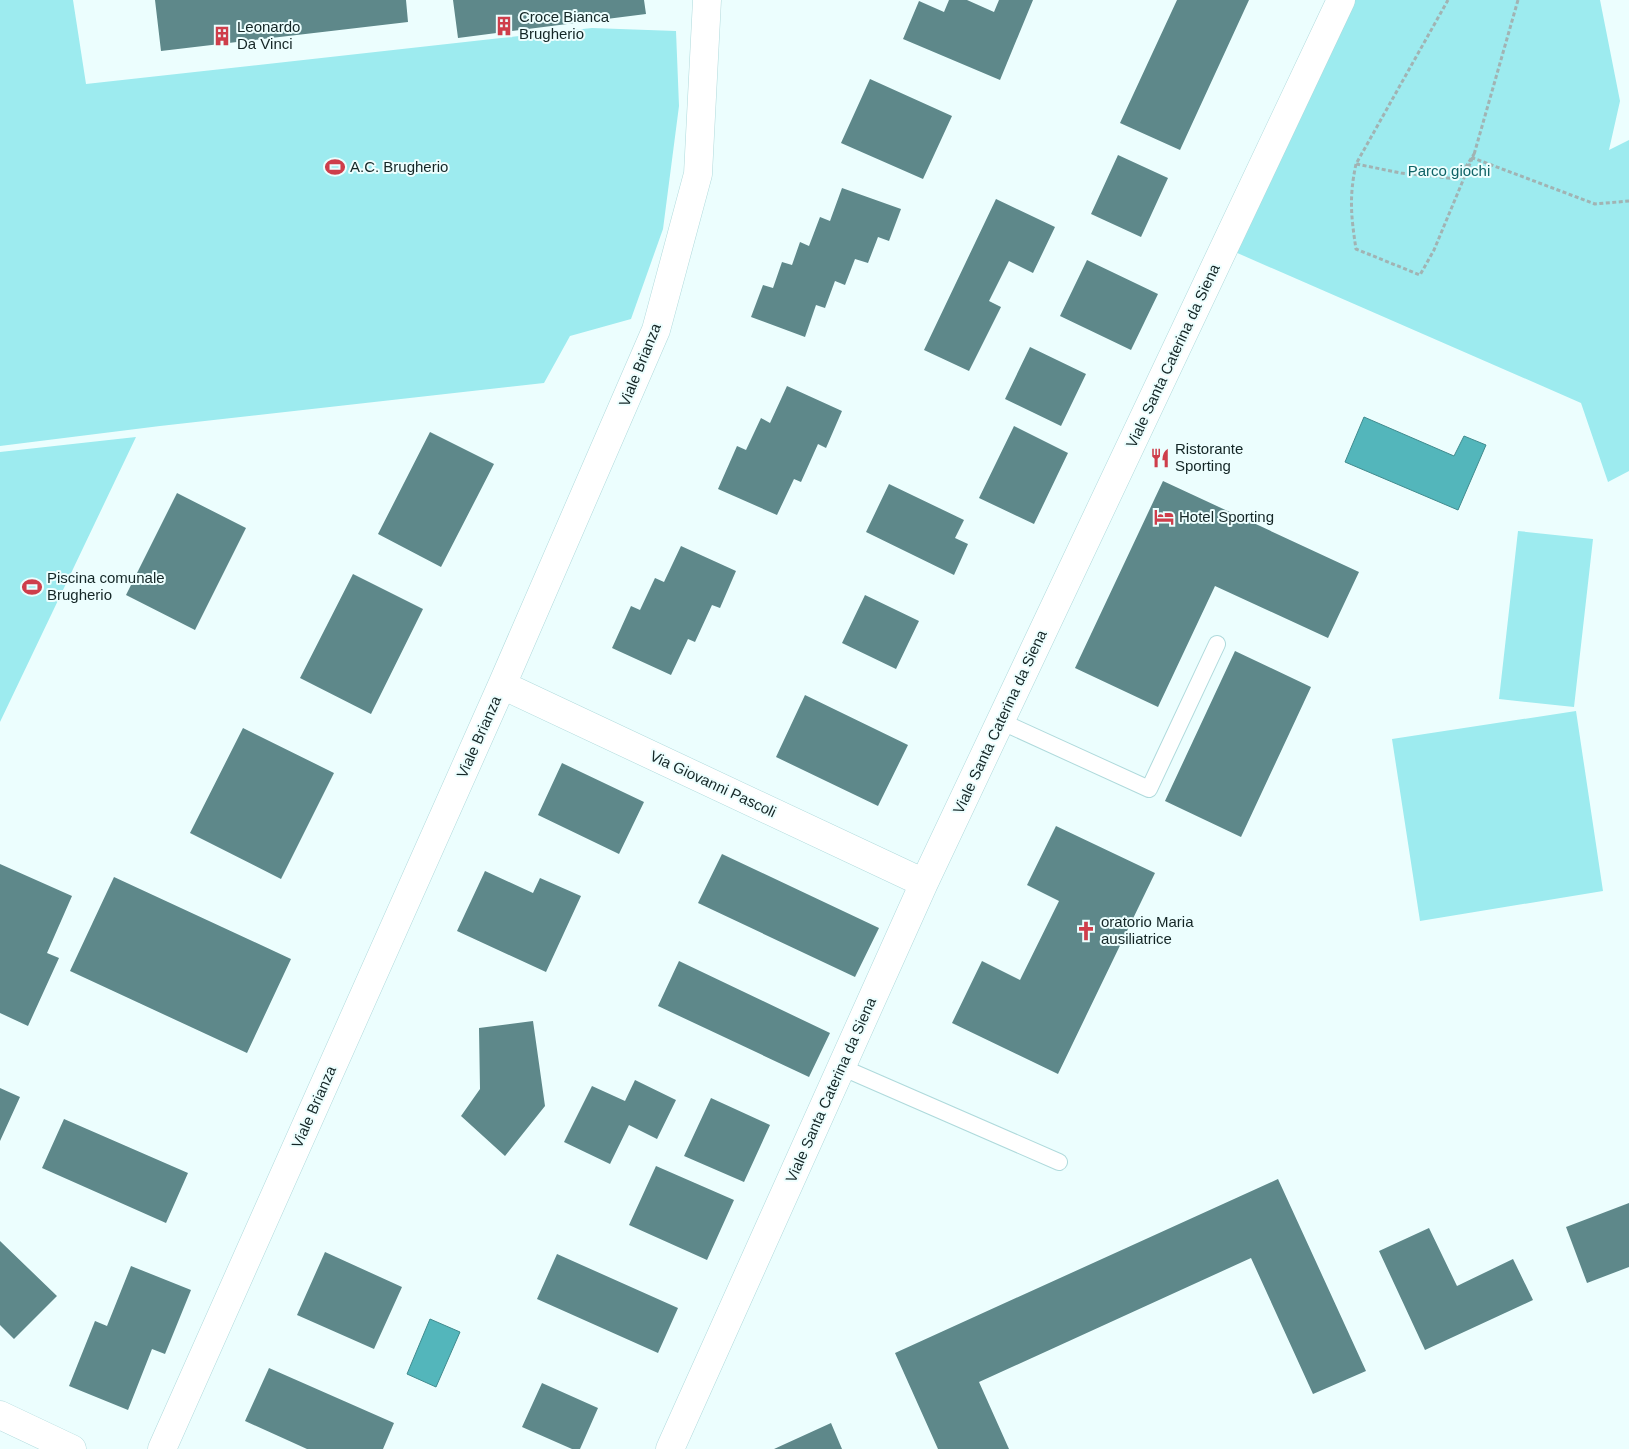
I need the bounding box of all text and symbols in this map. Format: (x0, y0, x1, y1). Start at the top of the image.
place label: Croce Bianca Brugherio (519, 8, 610, 42)
building icon: Croce Bianca Brugherio (493, 15, 515, 37)
place label: Leonardo Da Vinci (237, 18, 300, 52)
building icon: Leonardo Da Vinci (211, 25, 233, 47)
sports icon: A.C. Brugherio (324, 156, 346, 178)
place label: A.C. Brugherio (350, 158, 448, 175)
park label: Parco giochi (1408, 162, 1490, 179)
street label: Viale Santa Caterina da Siena (1122, 261, 1223, 450)
street label: Viale Brianza (615, 320, 664, 409)
place label: Ristorante Sporting (1175, 440, 1243, 474)
restaurant icon: Ristorante Sporting (1149, 447, 1171, 469)
hotel icon: Hotel Sporting (1153, 506, 1175, 528)
place label: Hotel Sporting (1179, 508, 1274, 525)
place label: Piscina comunale Brugherio (47, 569, 165, 603)
sports icon: Piscina comunale Brugherio (21, 576, 43, 598)
street label: Viale Santa Caterina da Siena (949, 627, 1050, 816)
street label: Viale Brianza (453, 692, 504, 781)
street label: Via Giovanni Pascoli (647, 747, 779, 820)
place label: oratorio Maria ausiliatrice (1101, 913, 1194, 947)
church icon: oratorio Maria ausiliatrice (1075, 920, 1097, 942)
street label: Viale Santa Caterina da Siena (782, 994, 879, 1185)
street label: Viale Brianza (288, 1062, 339, 1151)

